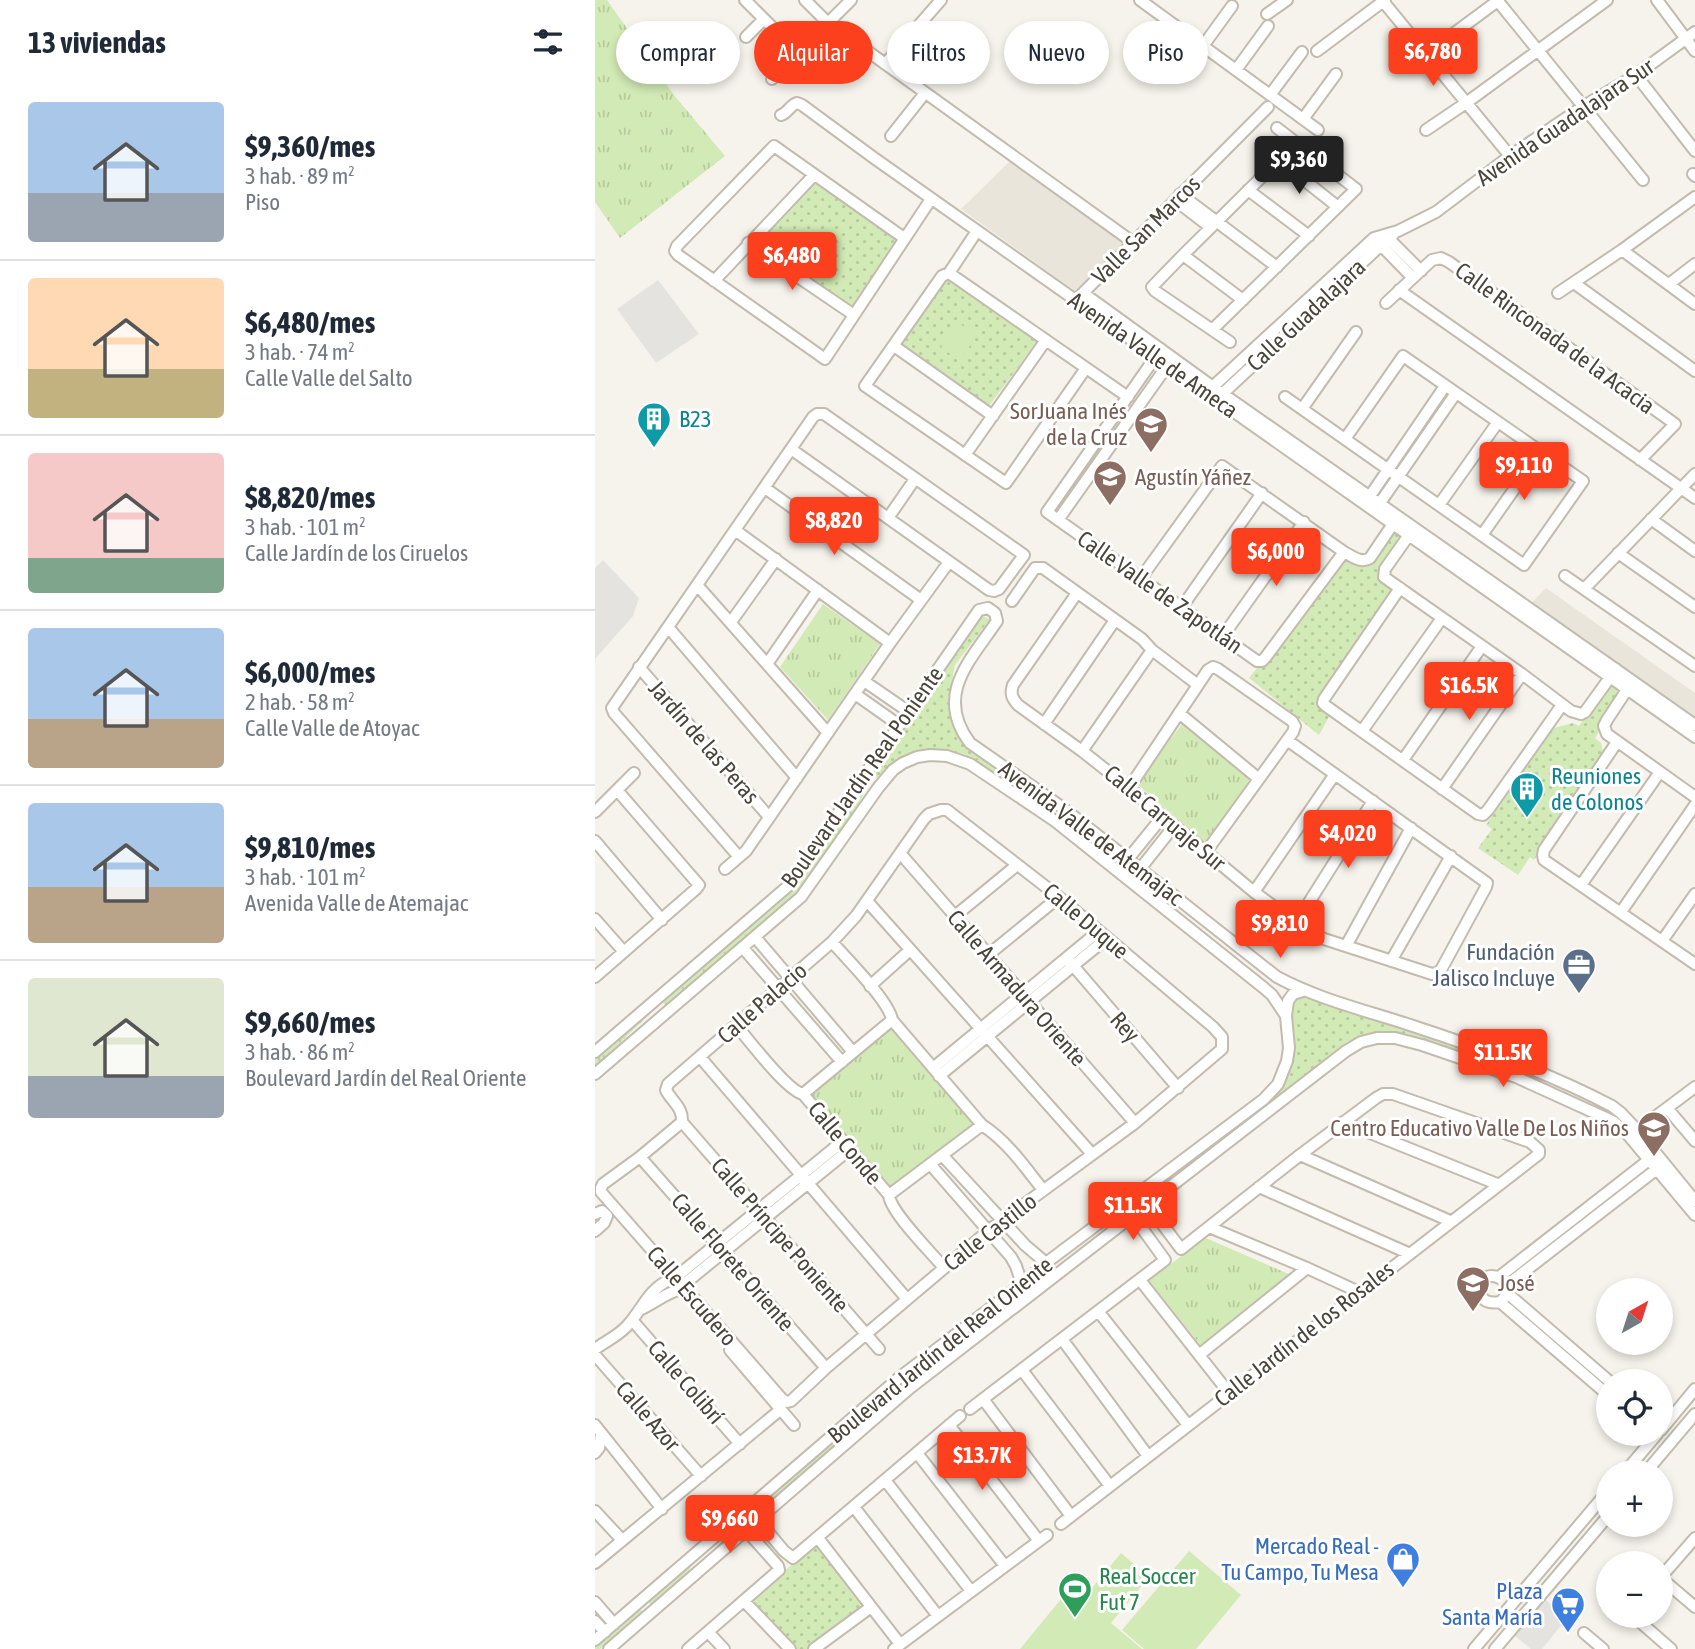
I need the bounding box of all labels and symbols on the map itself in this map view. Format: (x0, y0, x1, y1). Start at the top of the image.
pin: $6,780 (1376, 28, 1490, 88)
street label: Avenida Guadalajara Sur (1471, 52, 1660, 191)
pin: $9,360 (1242, 136, 1356, 196)
street label: Valle San Marcos (1087, 171, 1205, 289)
pin: $6,480 (735, 232, 849, 292)
street label: Calle Guadalajara (1242, 254, 1370, 376)
street label: Calle Rinconada de la Acacia (1450, 257, 1660, 419)
street label: Avenida Valle de Ameca (1063, 287, 1243, 423)
place label: SorJuana Inés de la Cruz (1010, 398, 1127, 450)
building icon: B23 (635, 400, 673, 449)
school or university icon: SorJuana Inés de la Cruz (1132, 405, 1170, 454)
place label: B23 (679, 406, 712, 432)
pin: $9,110 (1467, 442, 1581, 502)
school or university icon: Agustín Yáñez (1091, 458, 1129, 507)
place label: Agustín Yáñez (1135, 464, 1251, 490)
pin: $8,820 (777, 498, 891, 557)
street label: Calle Valle de Zapotlán (1073, 525, 1247, 659)
pin: $6,000 (1219, 528, 1333, 588)
street label: Boulevard Jardín Real Poniente (776, 662, 948, 892)
pin: $16.5K (1412, 662, 1526, 722)
street label: Jardín de las Peras (644, 675, 764, 809)
street label: Avenida Valle de Atemajac (994, 755, 1188, 911)
street label: Calle Carruaje Sur (1099, 760, 1232, 877)
place label: Reuniones de Colonos (1551, 763, 1643, 815)
building icon: Reuniones de Colonos (1508, 770, 1546, 819)
pin: $4,020 (1291, 810, 1405, 870)
street label: Calle Duque (1038, 878, 1134, 964)
pin: $9,810 (1223, 900, 1337, 960)
street label: Calle Armadura Oriente (942, 905, 1092, 1071)
place label: Fundación Jalisco Incluye (1433, 939, 1555, 991)
office icon: Fundación Jalisco Incluye (1560, 946, 1598, 995)
street label: Calle Palacio (712, 957, 812, 1049)
street label: Rey (1105, 1007, 1145, 1047)
pin: $11.5K (1446, 1030, 1560, 1089)
street label: Calle Conde (803, 1096, 887, 1190)
school or university icon: Centro Educativo Valle De Los Niños (1635, 1109, 1673, 1158)
place label: Centro Educativo Valle De Los Niños (1330, 1115, 1629, 1141)
street label: Calle Príncipe Poniente (706, 1152, 854, 1318)
pin: $11.5K (1076, 1182, 1190, 1242)
street label: Calle Florete Oriente (666, 1188, 800, 1336)
street label: Calle Castillo (938, 1188, 1042, 1276)
street label: Calle Escudero (642, 1241, 742, 1351)
street label: Boulevard Jardín del Real Oriente (822, 1251, 1058, 1449)
street label: Calle Jardín de los Rosales (1209, 1256, 1399, 1412)
school or university icon: José (1454, 1264, 1492, 1313)
place label: José (1498, 1270, 1535, 1296)
north arrow (1596, 1278, 1673, 1354)
street label: Calle Colibrí (643, 1335, 729, 1429)
street label: Calle Azor (611, 1376, 686, 1457)
pin: $13.7K (925, 1432, 1039, 1492)
pin: $9,660 (673, 1496, 787, 1555)
place label: Mercado Real - Tu Campo, Tu Mesa (1221, 1533, 1379, 1585)
shop icon: Mercado Real - Tu Campo, Tu Mesa (1384, 1540, 1422, 1589)
place label: Real Soccer Fut 7 (1099, 1563, 1197, 1615)
sports icon: Real Soccer Fut 7 (1056, 1570, 1094, 1619)
place label: Plaza Santa María (1442, 1578, 1543, 1630)
supermarket icon: Plaza Santa María (1549, 1585, 1587, 1634)

